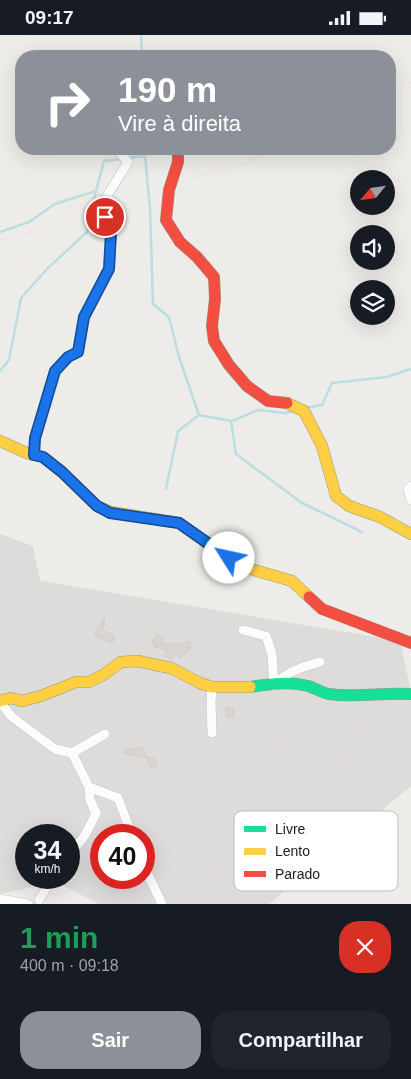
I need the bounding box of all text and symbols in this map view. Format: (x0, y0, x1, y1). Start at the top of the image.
text: 09:17 (25, 7, 74, 28)
icon: right (35, 70, 100, 135)
text: 190 m (118, 70, 217, 109)
text: Vire à direita (118, 111, 241, 136)
north arrow (350, 170, 395, 215)
map controls (350, 170, 395, 325)
pin (84, 196, 126, 238)
icon: arrive (91, 203, 119, 231)
button: sound (350, 225, 395, 270)
button: layers (350, 280, 395, 325)
position arrow (202, 531, 254, 583)
legend (234, 811, 398, 891)
text: Livre (275, 821, 306, 837)
speed limit sign: 40 (90, 824, 155, 889)
text: 34 (34, 836, 61, 864)
text: Lento (275, 843, 310, 859)
text: km/h (34, 862, 61, 876)
text: Parado (275, 866, 320, 882)
text: 1 min (20, 921, 98, 954)
button: close (339, 921, 391, 973)
text: 400 m · 09:18 (20, 957, 119, 974)
button: Sair (20, 1011, 201, 1069)
button: Compartilhar (211, 1011, 391, 1069)

